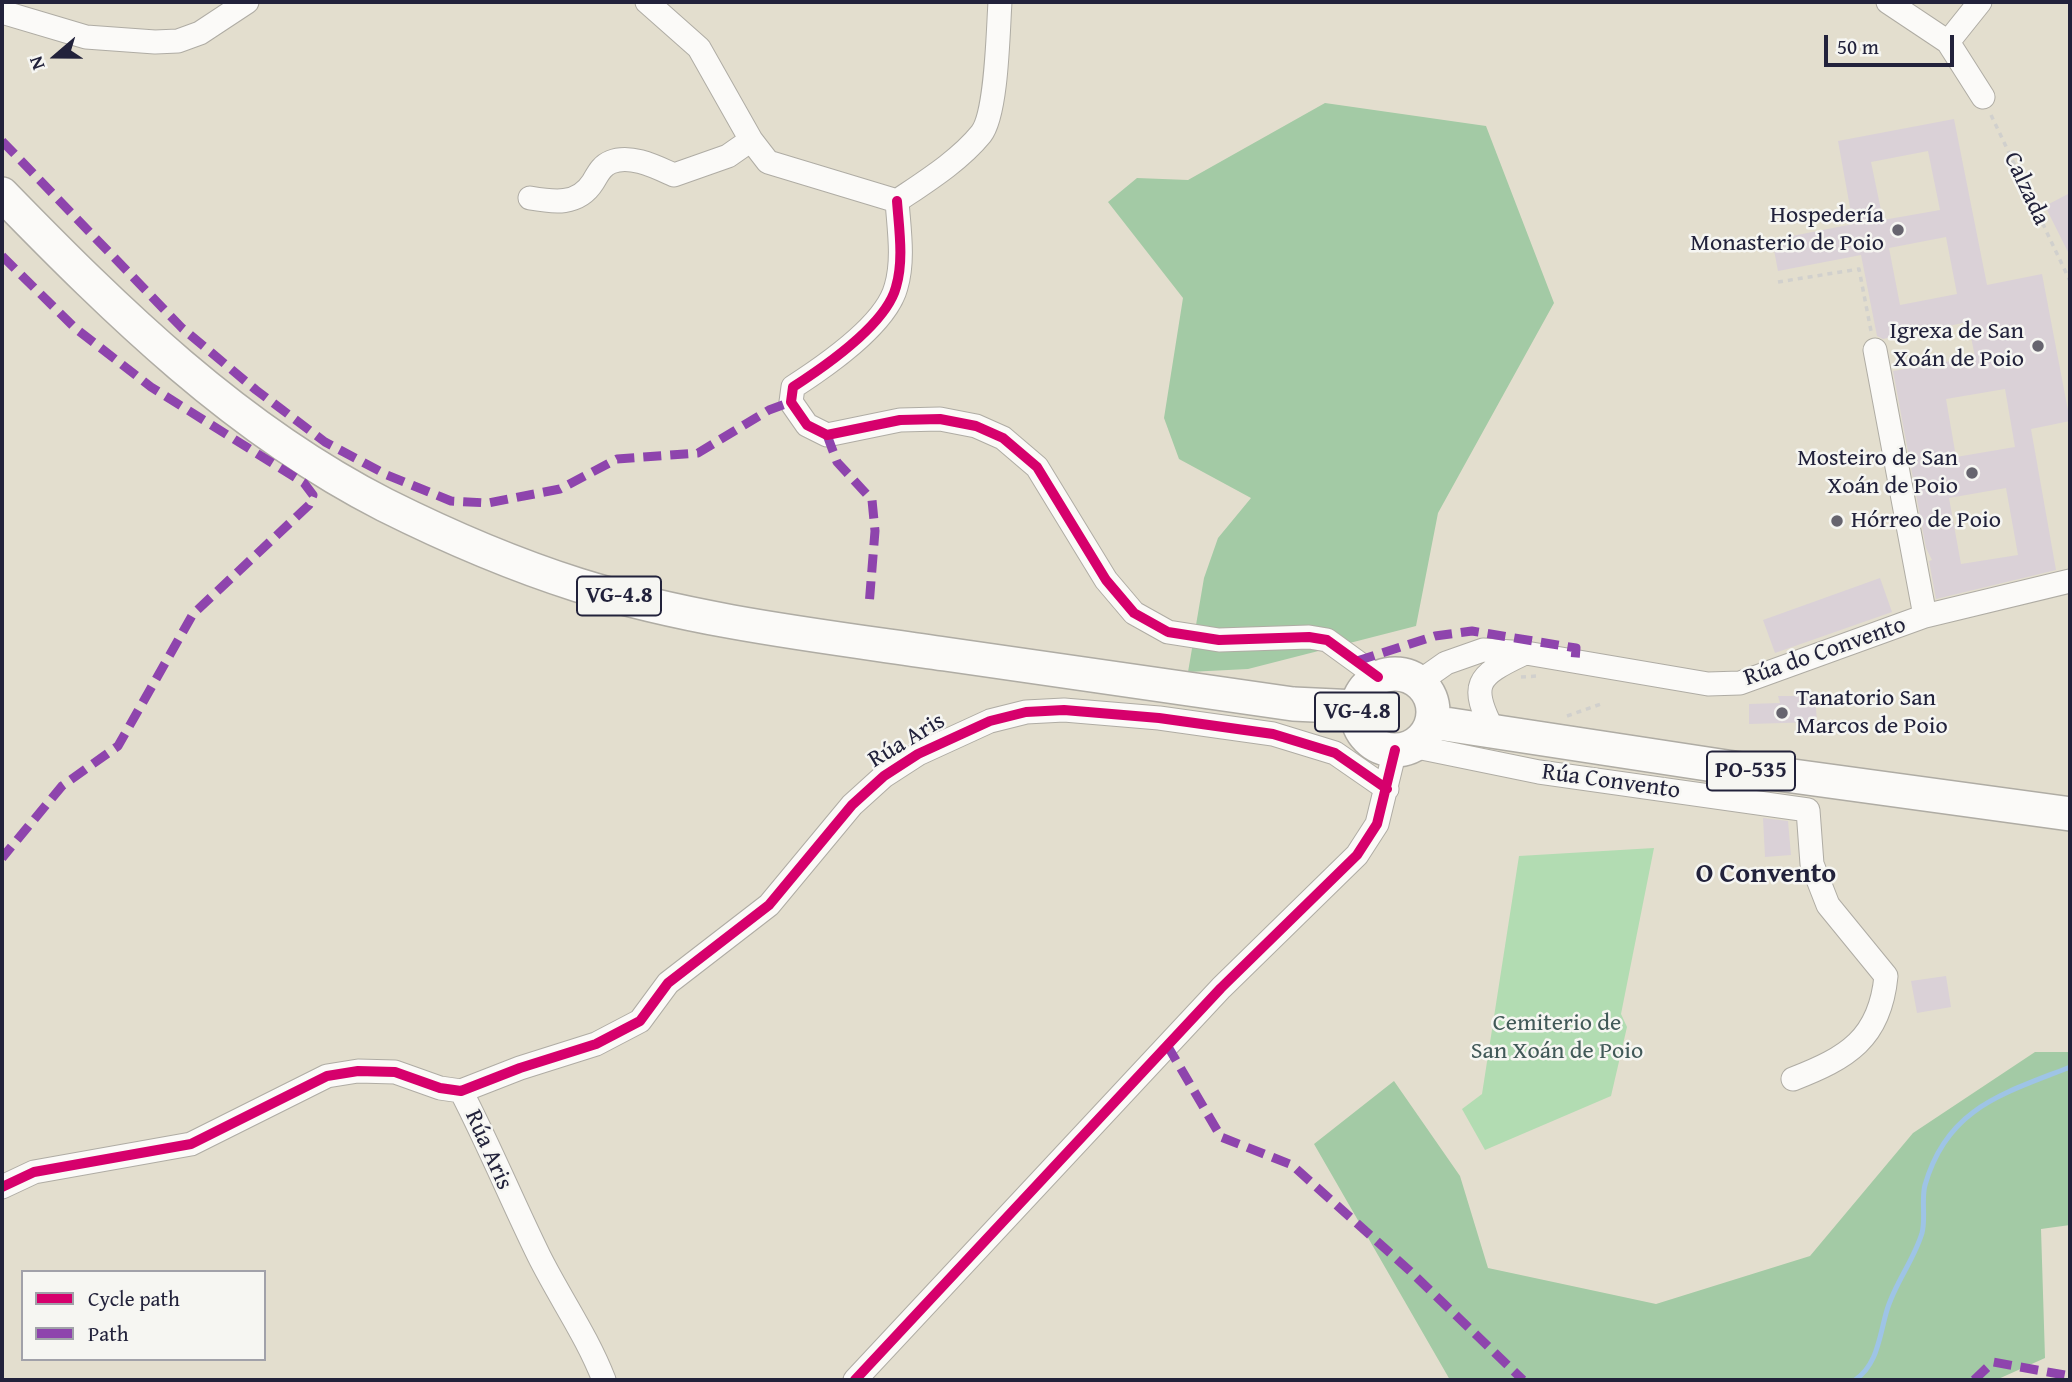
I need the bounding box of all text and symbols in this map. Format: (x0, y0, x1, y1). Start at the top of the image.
north arrow (21, 21, 91, 91)
scale bar (1827, 21, 1956, 65)
text: 50 m (1837, 31, 1879, 62)
text: N (21, 52, 52, 74)
street label: Calzada (1997, 148, 2055, 230)
place label: Hospedería Monasterio de Poio (1690, 202, 1884, 258)
marker: Hospedería Monasterio de Poio (1890, 222, 1906, 238)
place label: Igrexa de San Xoán de Poio (1890, 318, 2024, 374)
marker: Igrexa de San Xoán de Poio (2030, 338, 2046, 354)
place label: Mosteiro de San Xoán de Poio (1797, 445, 1958, 501)
marker: Mosteiro de San Xoán de Poio (1964, 465, 1980, 481)
place label: Hórreo de Poio (1851, 507, 2001, 535)
marker: Hórreo de Poio (1829, 513, 1845, 529)
road number: VG-4.8 (577, 576, 661, 616)
street label: Rúa do Convento (1740, 611, 1910, 693)
place label: Tanatorio San Marcos de Poio (1796, 685, 1948, 741)
road number: VG-4.8 (1315, 692, 1399, 732)
marker: Tanatorio San Marcos de Poio (1774, 705, 1790, 721)
street label: Rúa Aris (864, 707, 950, 775)
road number: PO-535 (1707, 751, 1795, 790)
street label: Rúa Convento (1540, 758, 1682, 806)
district label: O Convento (1696, 858, 1836, 892)
park label: Cemiterio de San Xoán de Poio (1471, 1010, 1643, 1066)
street label: Rúa Aris (458, 1106, 518, 1194)
legend (21, 1270, 266, 1361)
text: Cycle path (88, 1283, 180, 1314)
text: Path (88, 1318, 128, 1349)

